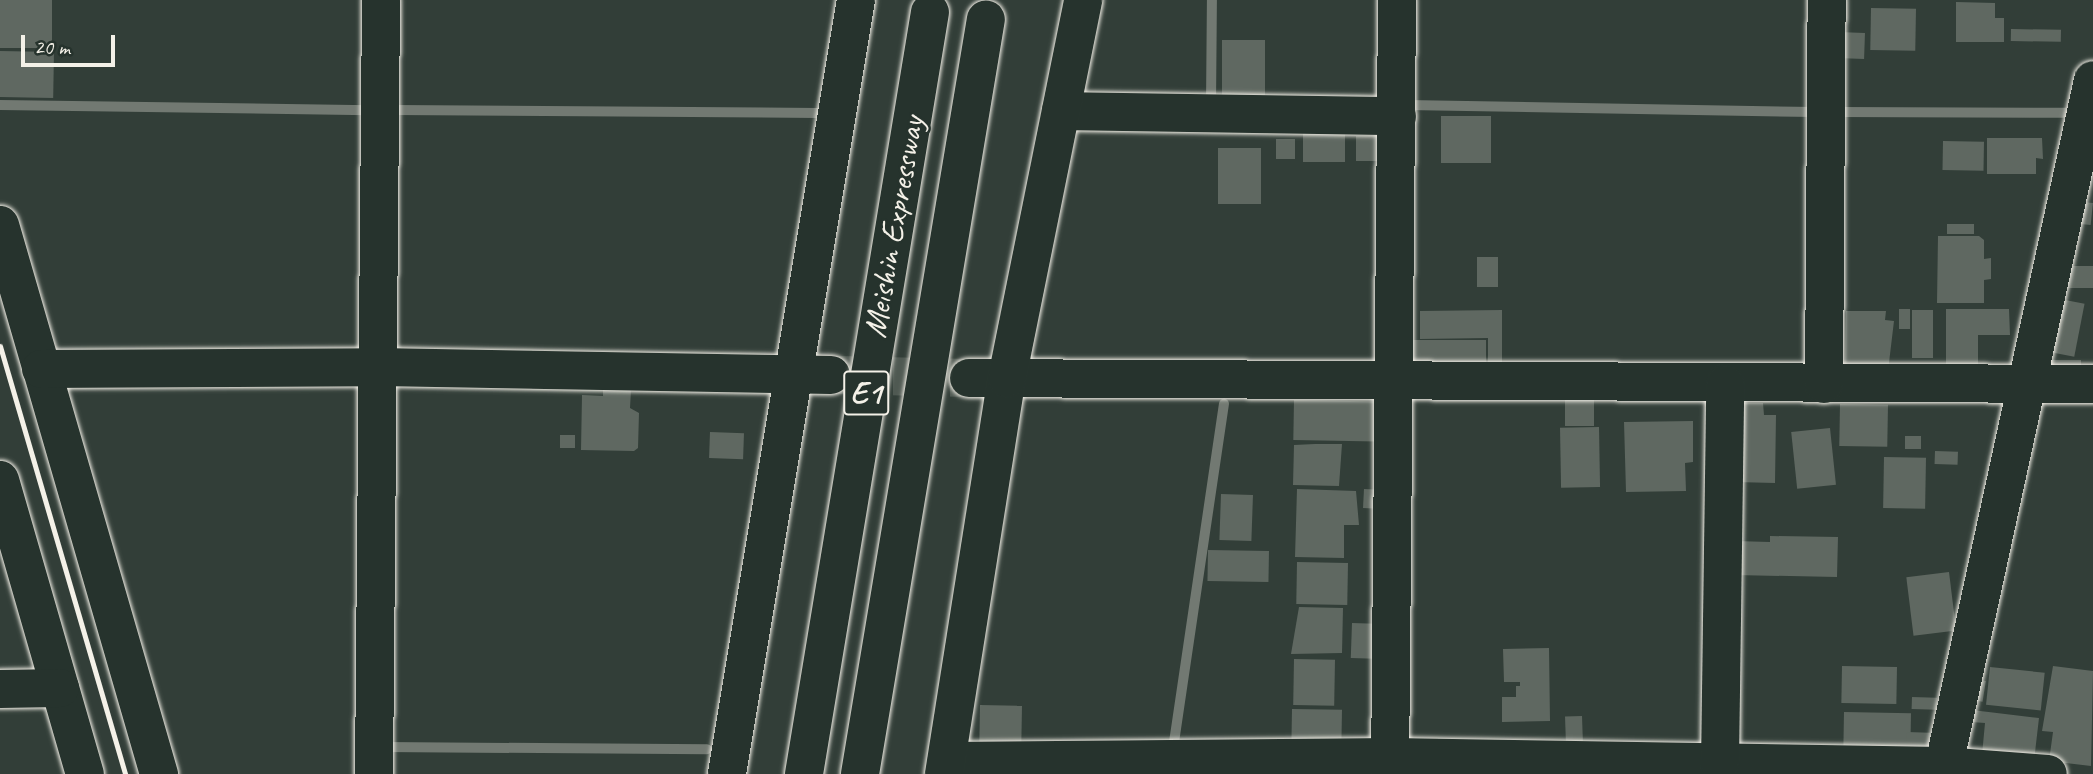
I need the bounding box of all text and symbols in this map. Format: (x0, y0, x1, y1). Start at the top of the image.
scale bar (24, 21, 119, 65)
text: 20 m (34, 34, 70, 60)
street label: Meishin Expressway (855, 113, 933, 341)
road number: E1 (843, 365, 889, 422)

